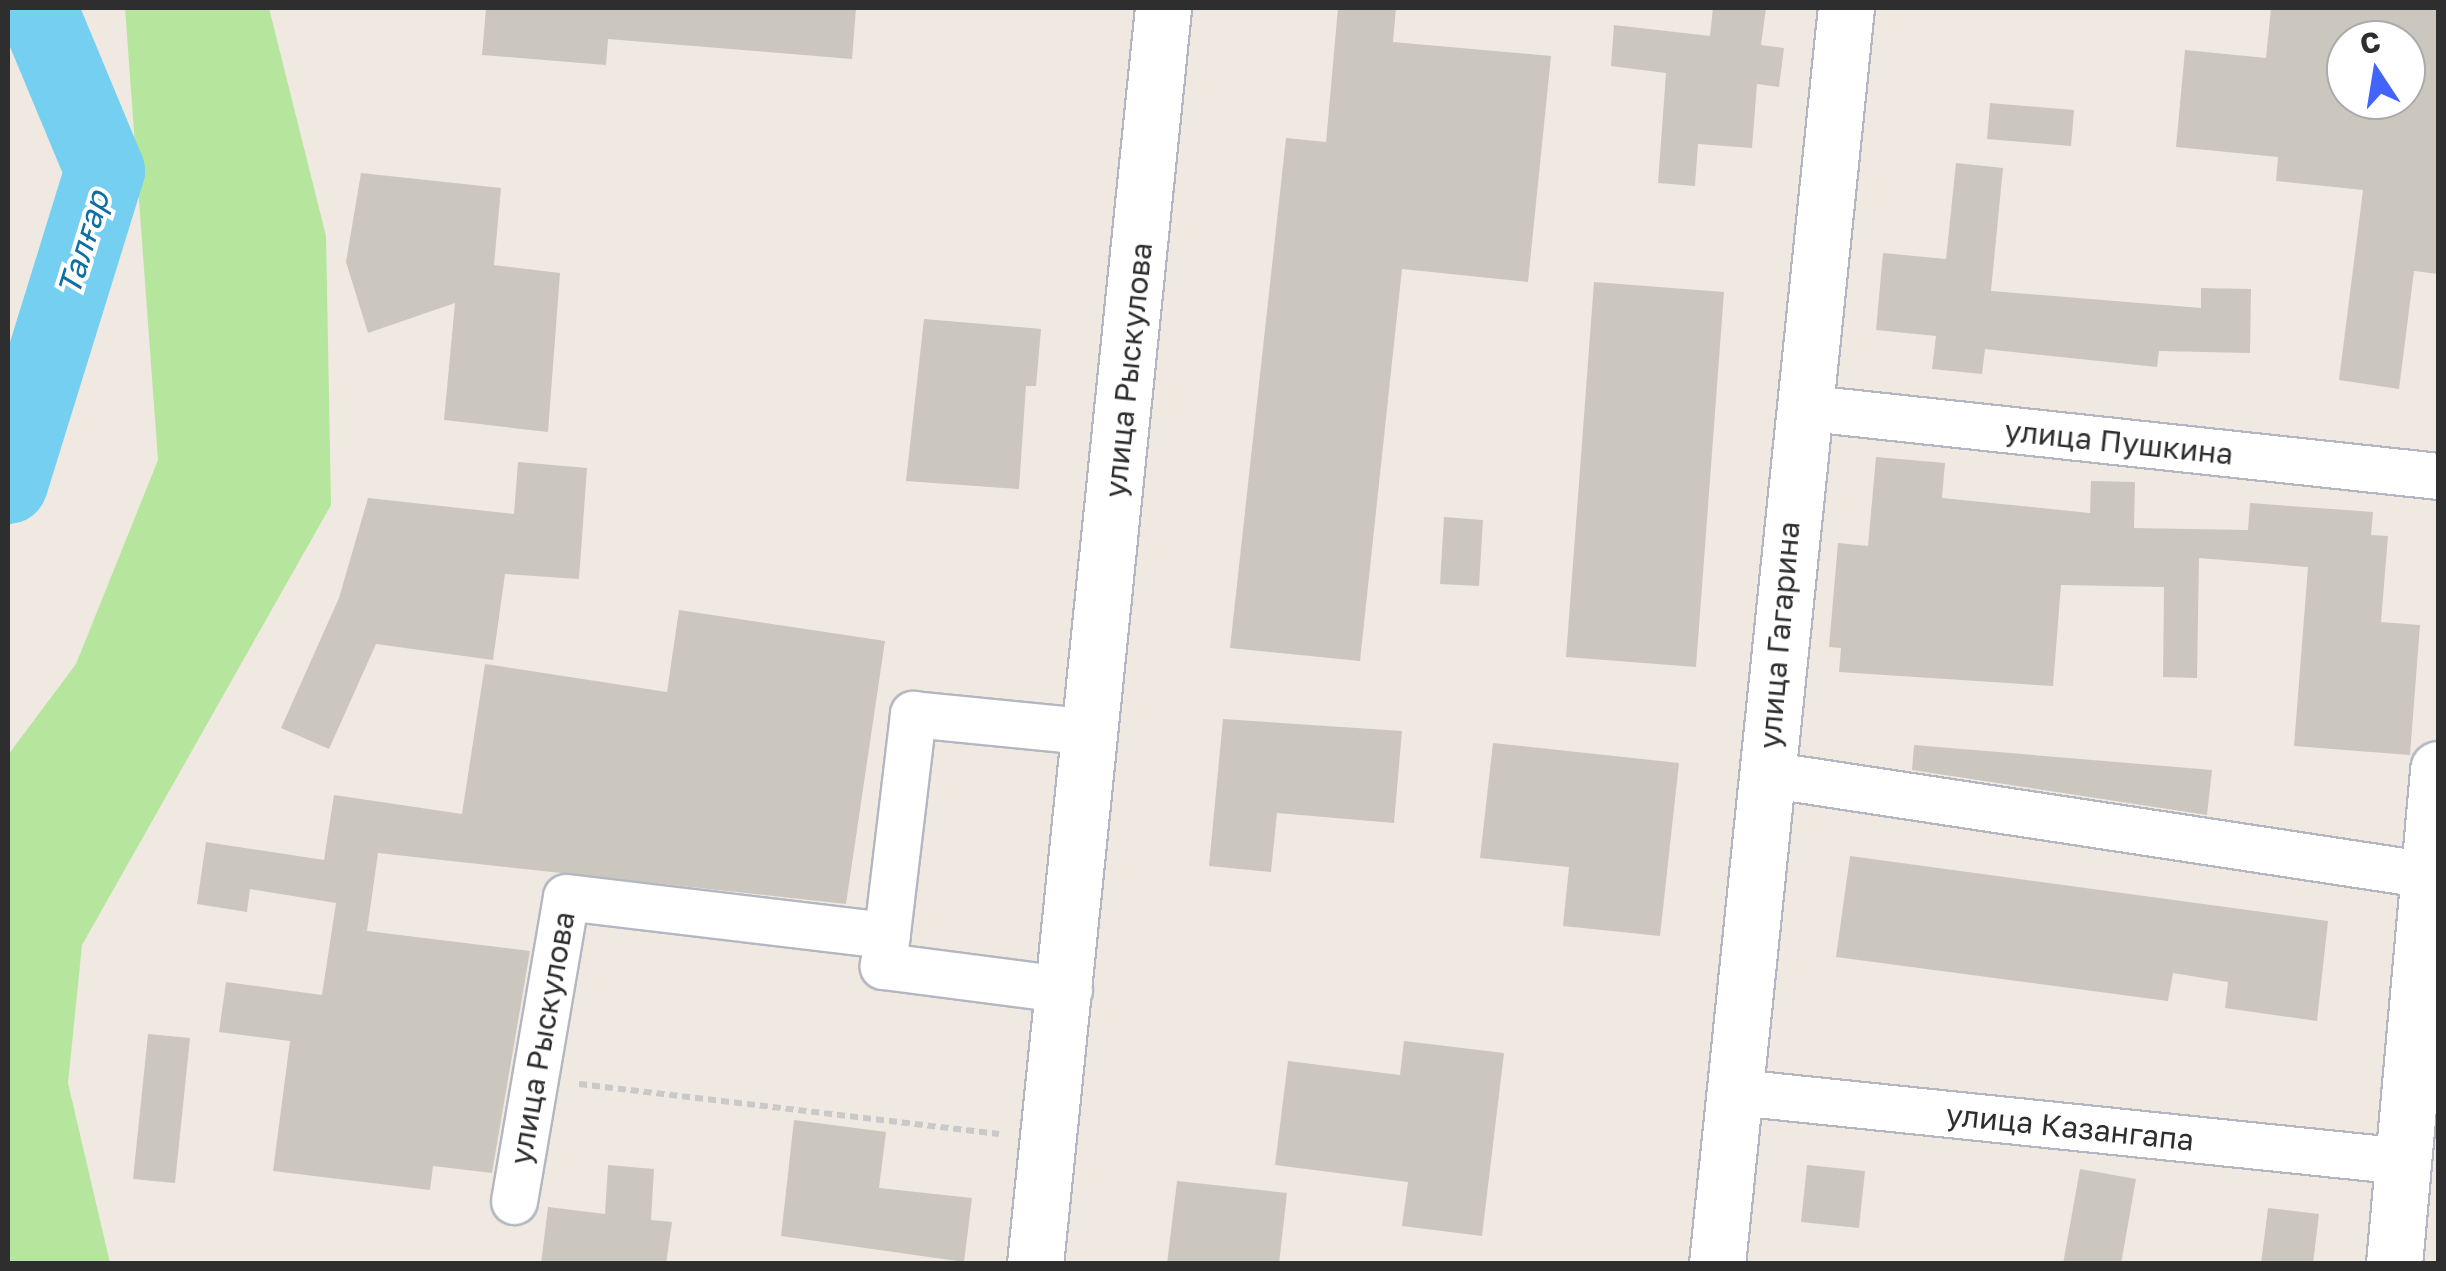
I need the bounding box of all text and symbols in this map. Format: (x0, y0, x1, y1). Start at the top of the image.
north arrow (2326, 20, 2426, 120)
text: С (2357, 24, 2383, 60)
water label: Талғар (49, 186, 117, 300)
street label: улица Рыскулова (1097, 241, 1159, 499)
street label: улица Пушкина (2003, 412, 2235, 472)
street label: улица Гагарина (1751, 520, 1807, 750)
street label: улица Рыскулова (502, 909, 582, 1167)
street label: улица Казангапа (1944, 1096, 2196, 1158)

